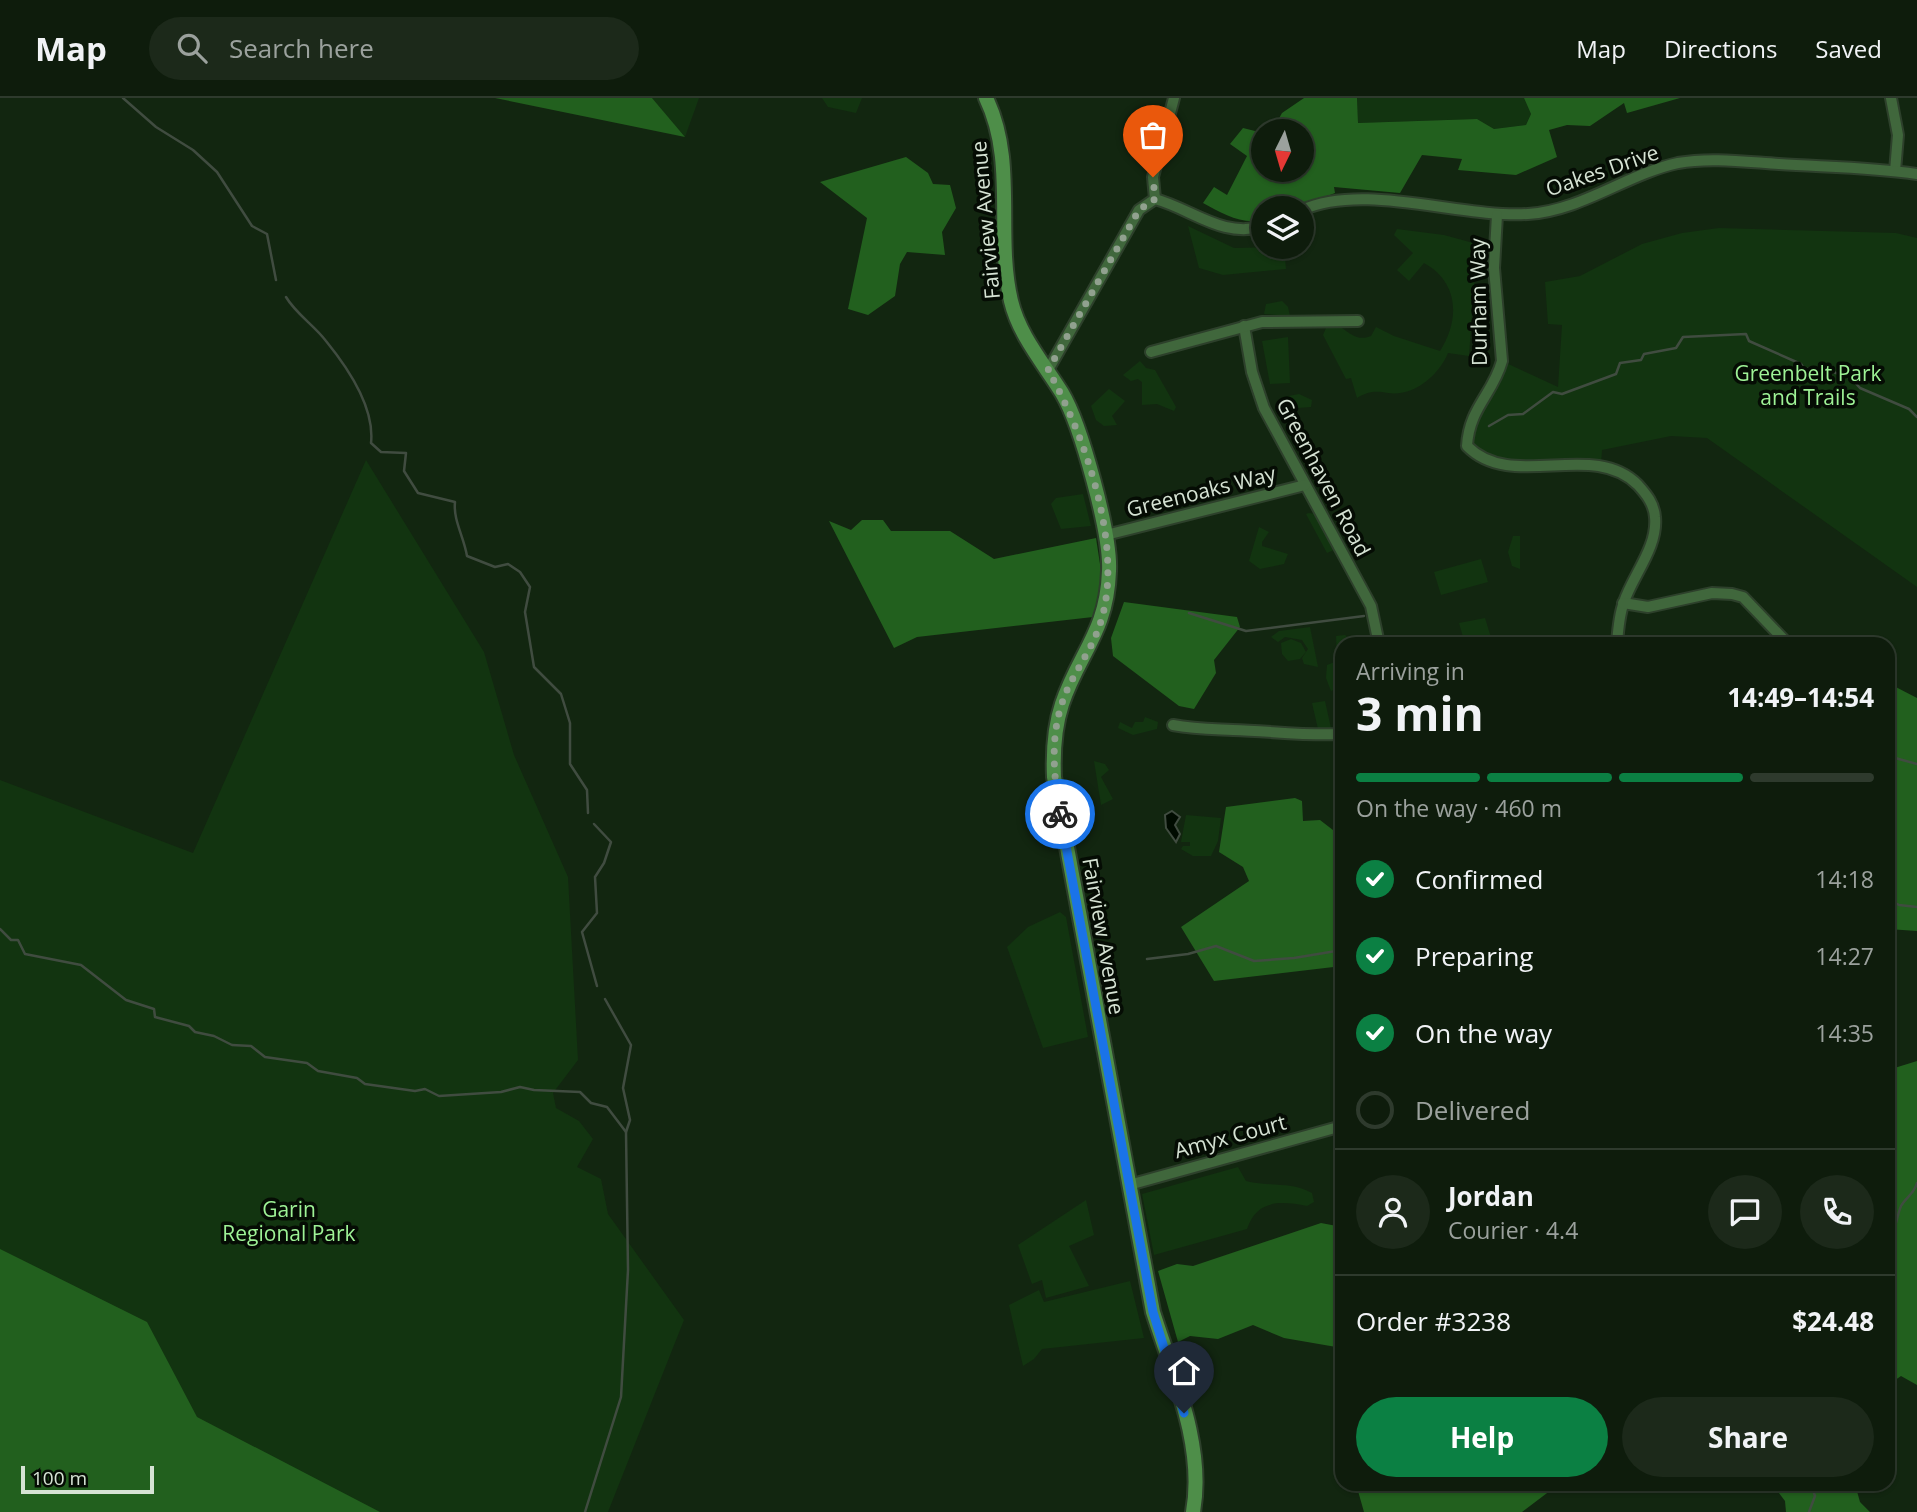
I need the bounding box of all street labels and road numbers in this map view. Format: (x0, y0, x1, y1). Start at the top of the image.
street label: Oakes Drive (1542, 138, 1662, 202)
street label: Fairview Avenue (964, 140, 1006, 300)
street label: Durham Way (1463, 237, 1493, 366)
street label: Greenhaven Road (1270, 393, 1378, 561)
street label: Greenoaks Way (1124, 459, 1279, 523)
street label: Fairview Avenue (1076, 855, 1132, 1017)
street label: Amyx Court (1171, 1108, 1289, 1164)

